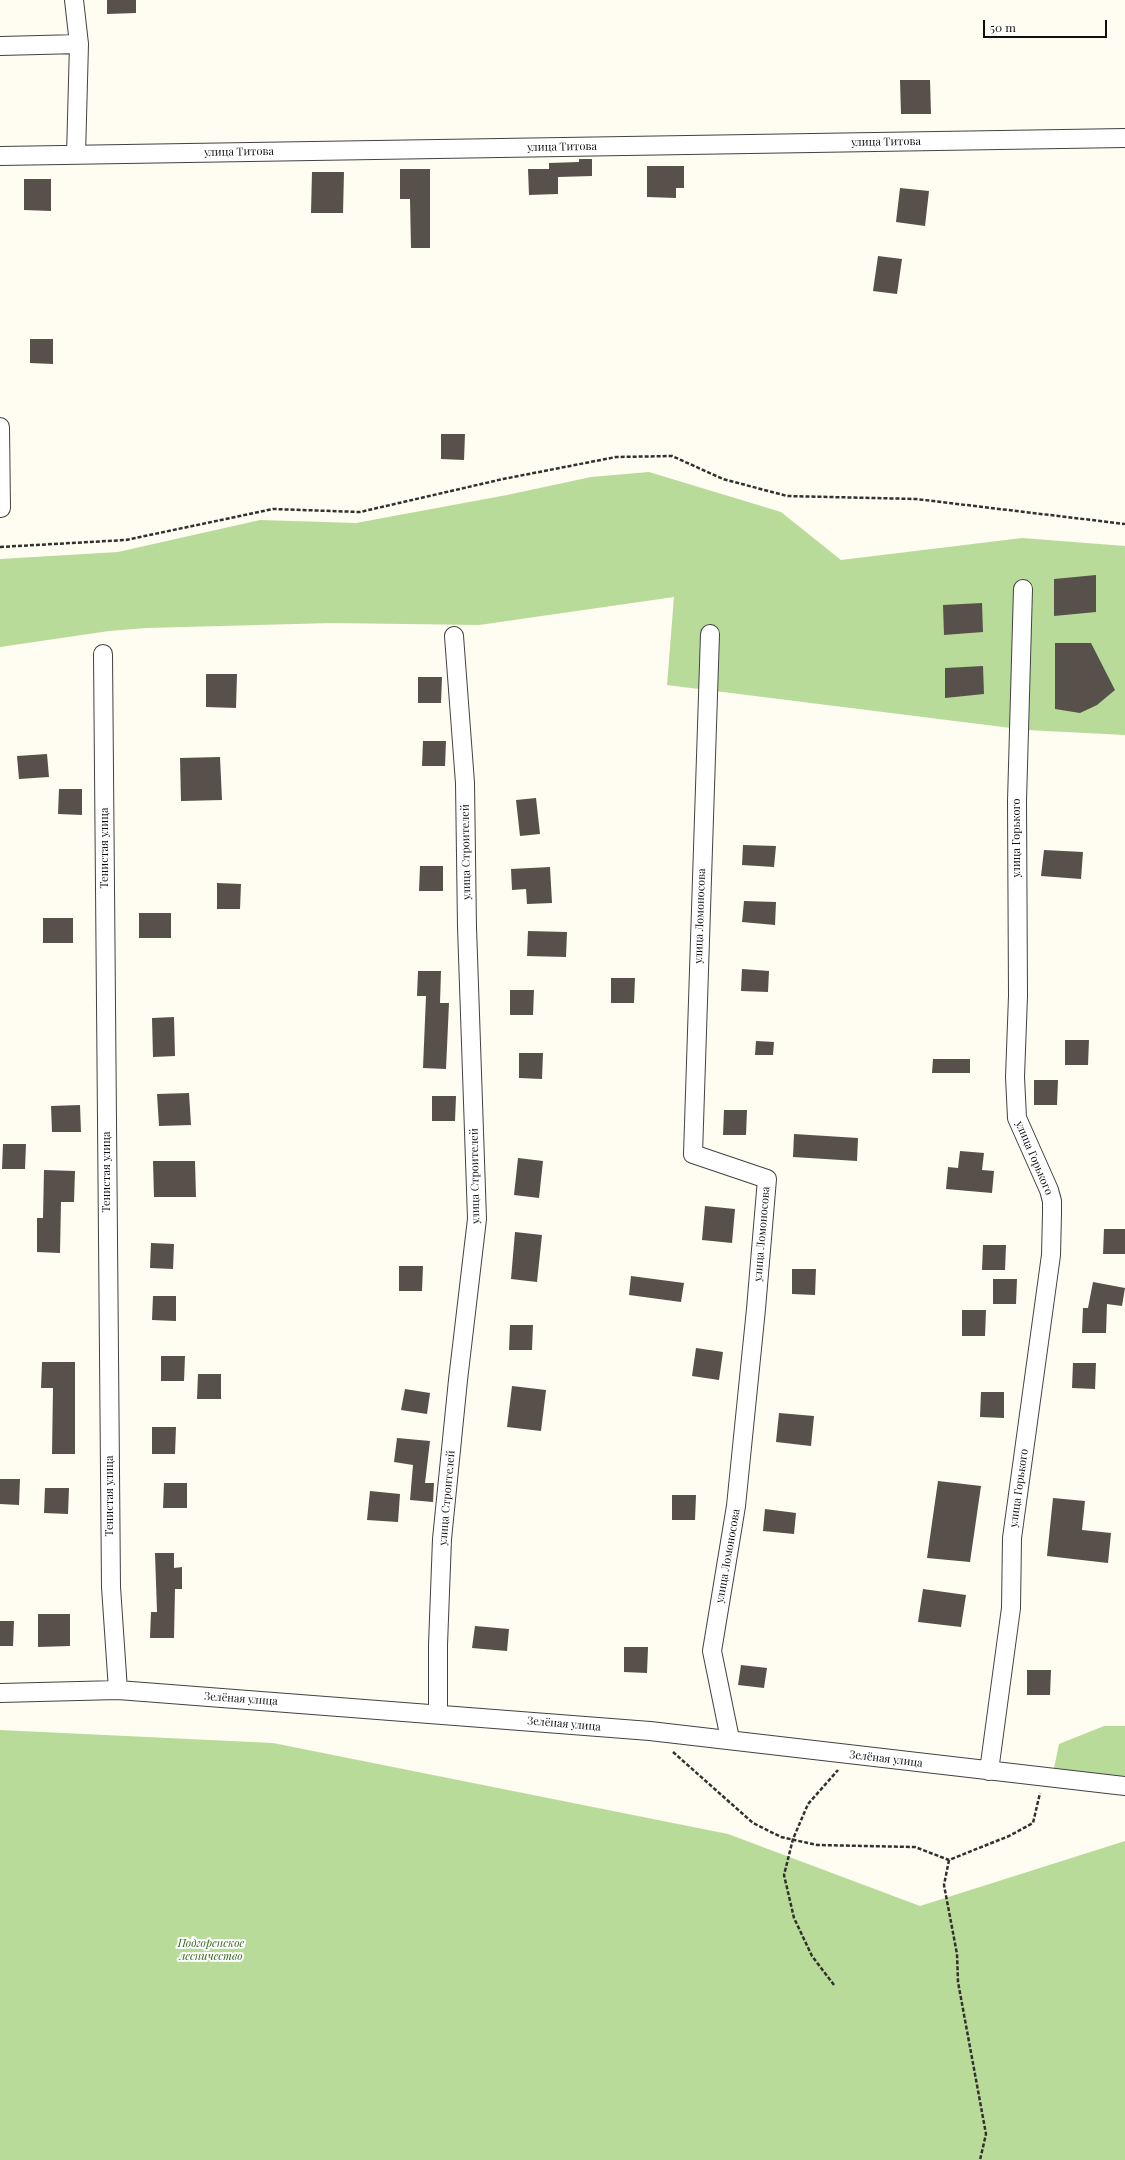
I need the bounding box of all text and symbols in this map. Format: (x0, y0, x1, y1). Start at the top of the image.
scale bar (985, 12, 1109, 38)
text: 50 m (990, 19, 1016, 35)
street label: улица Титова (851, 135, 921, 149)
street label: улица Титова (527, 140, 597, 154)
street label: улица Титова (204, 145, 274, 159)
street label: улица Горького (1010, 798, 1024, 878)
street label: улица Строителей (459, 804, 473, 900)
street label: Тенистая улица (98, 808, 112, 888)
street label: улица Ломоносова (692, 868, 708, 964)
street label: улица Горького (1012, 1119, 1056, 1197)
street label: улица Строителей (468, 1128, 482, 1224)
street label: Тенистая улица (100, 1132, 114, 1212)
street label: улица Ломоносова (751, 1186, 773, 1282)
street label: улица Горького (1007, 1448, 1031, 1528)
street label: улица Строителей (436, 1450, 458, 1546)
street label: Тенистая улица (103, 1456, 117, 1536)
street label: улица Ломоносова (713, 1508, 743, 1604)
street label: Зелёная улица (204, 1690, 278, 1708)
street label: Зелёная улица (527, 1714, 601, 1734)
street label: Зелёная улица (849, 1748, 923, 1770)
park label: Подгоренское лесничество (178, 1937, 244, 1963)

